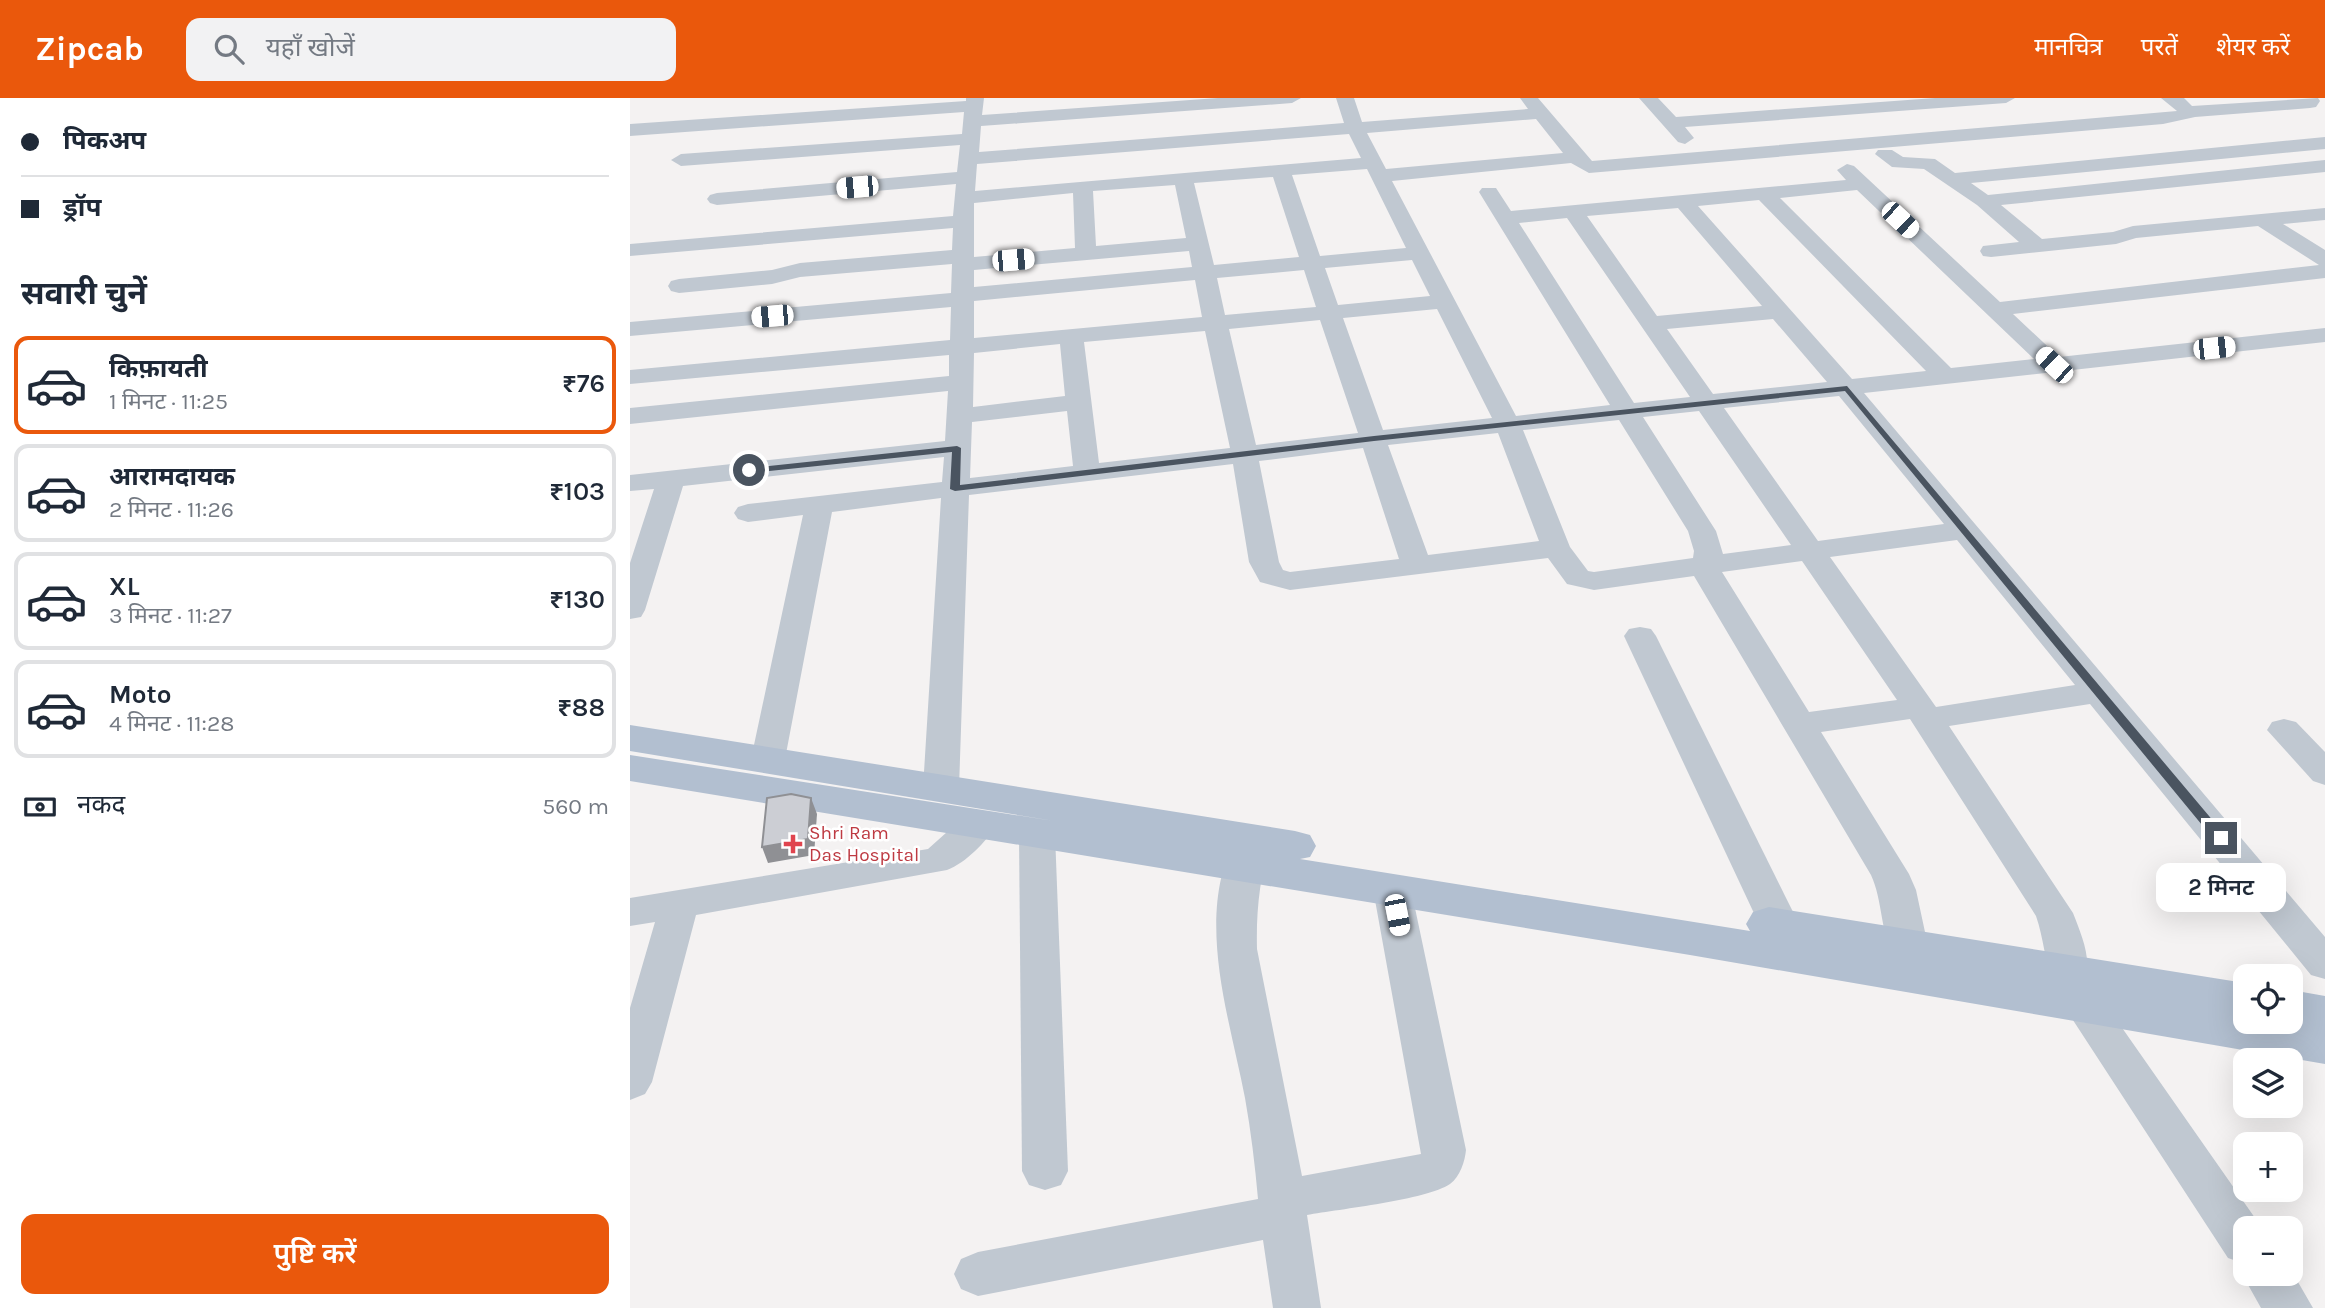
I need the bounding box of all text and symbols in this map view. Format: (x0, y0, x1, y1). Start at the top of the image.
search box (186, 18, 676, 81)
text: Zipcab (35, 30, 144, 68)
icon: search (210, 30, 248, 68)
text: यहाँ खोजें (266, 32, 355, 63)
text: मानचित्र (2034, 33, 2103, 61)
text: परतें (2141, 33, 2178, 61)
text: शेयर करें (2216, 33, 2290, 61)
text: पिकअप (63, 125, 146, 156)
car (836, 175, 879, 199)
text: ड्रॉप (63, 192, 101, 223)
car (1878, 198, 1923, 242)
car (992, 248, 1035, 272)
text: सवारी चुनें (21, 275, 147, 312)
car (751, 304, 794, 328)
car (2193, 335, 2236, 361)
car (2032, 343, 2077, 387)
text: किफ़ायती (109, 353, 208, 384)
icon: car (25, 354, 88, 417)
text: ₹76 (562, 368, 605, 399)
text: 1 मिनट · 11:25 (109, 388, 228, 415)
route start (733, 454, 765, 486)
text: आरामदायक (109, 461, 235, 492)
icon: car (25, 462, 88, 525)
text: ₹103 (549, 476, 605, 507)
text: 2 मिनट · 11:26 (109, 496, 234, 523)
icon: car (25, 570, 88, 633)
text: XL (109, 571, 140, 602)
text: ₹130 (549, 584, 605, 615)
text: 3 मिनट · 11:27 (109, 602, 232, 629)
icon: car (25, 678, 88, 741)
text: Moto (109, 679, 171, 710)
text: ₹88 (557, 692, 605, 723)
text: 4 मिनट · 11:28 (109, 710, 234, 737)
icon: cash (21, 788, 59, 826)
text: नकद (77, 789, 125, 820)
text: 560 m (542, 793, 609, 820)
place label: Shri Ram Das Hospital (809, 822, 919, 866)
route end (2205, 822, 2237, 854)
marker: Shri Ram Das Hospital (783, 834, 803, 854)
callout: 2 मिनट (2156, 862, 2286, 912)
text: 2 मिनट (2188, 874, 2254, 901)
car (1383, 892, 1412, 938)
map controls (2233, 964, 2303, 1286)
button: locate (2233, 964, 2303, 1034)
button: layers (2233, 1048, 2303, 1118)
button: + (2233, 1132, 2303, 1202)
button: पुष्टि करें (21, 1214, 609, 1294)
button: − (2233, 1216, 2303, 1286)

